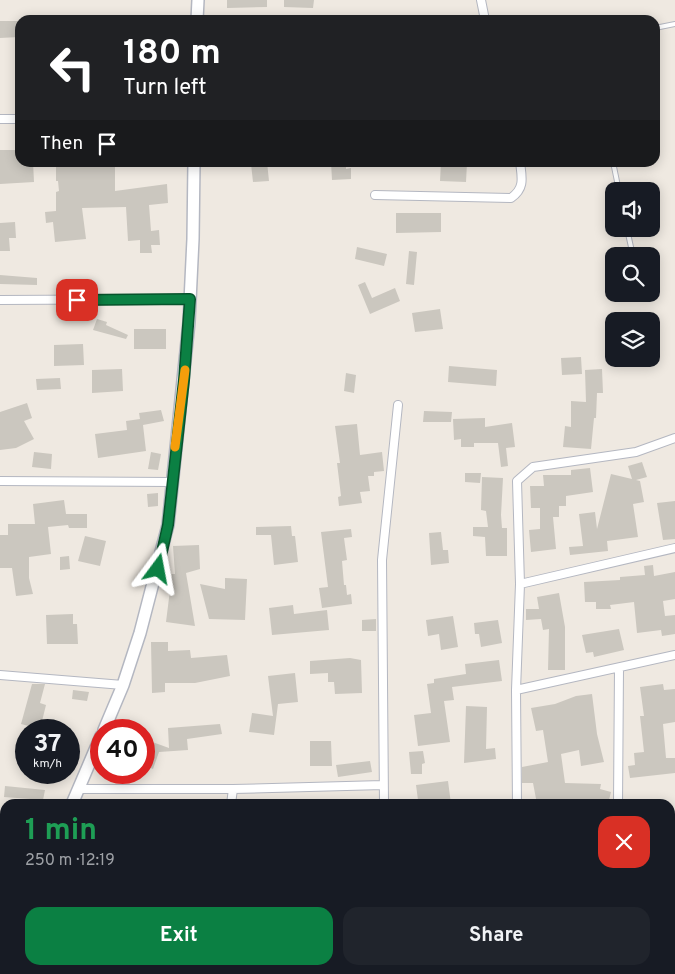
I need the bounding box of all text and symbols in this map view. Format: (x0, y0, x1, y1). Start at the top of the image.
text: 180 m (123, 32, 221, 76)
icon: left (40, 35, 105, 100)
text: Turn left (123, 75, 206, 102)
icon: arrive (93, 130, 121, 158)
text: Then (40, 132, 83, 156)
map controls (605, 182, 660, 367)
button: sound (605, 182, 660, 237)
button: search (605, 247, 660, 302)
pin (56, 279, 98, 321)
icon: arrive (63, 286, 91, 314)
button: layers (605, 312, 660, 367)
position arrow (131, 542, 183, 594)
speed limit sign: 40 (90, 719, 155, 784)
text: 37 (33, 729, 62, 761)
text: km/h (33, 756, 62, 772)
text: 1 min (25, 813, 97, 850)
button: close (598, 816, 650, 868)
text: 250 m · 12:19 (25, 851, 115, 871)
button: Exit (25, 907, 333, 965)
button: Share (343, 907, 650, 965)

